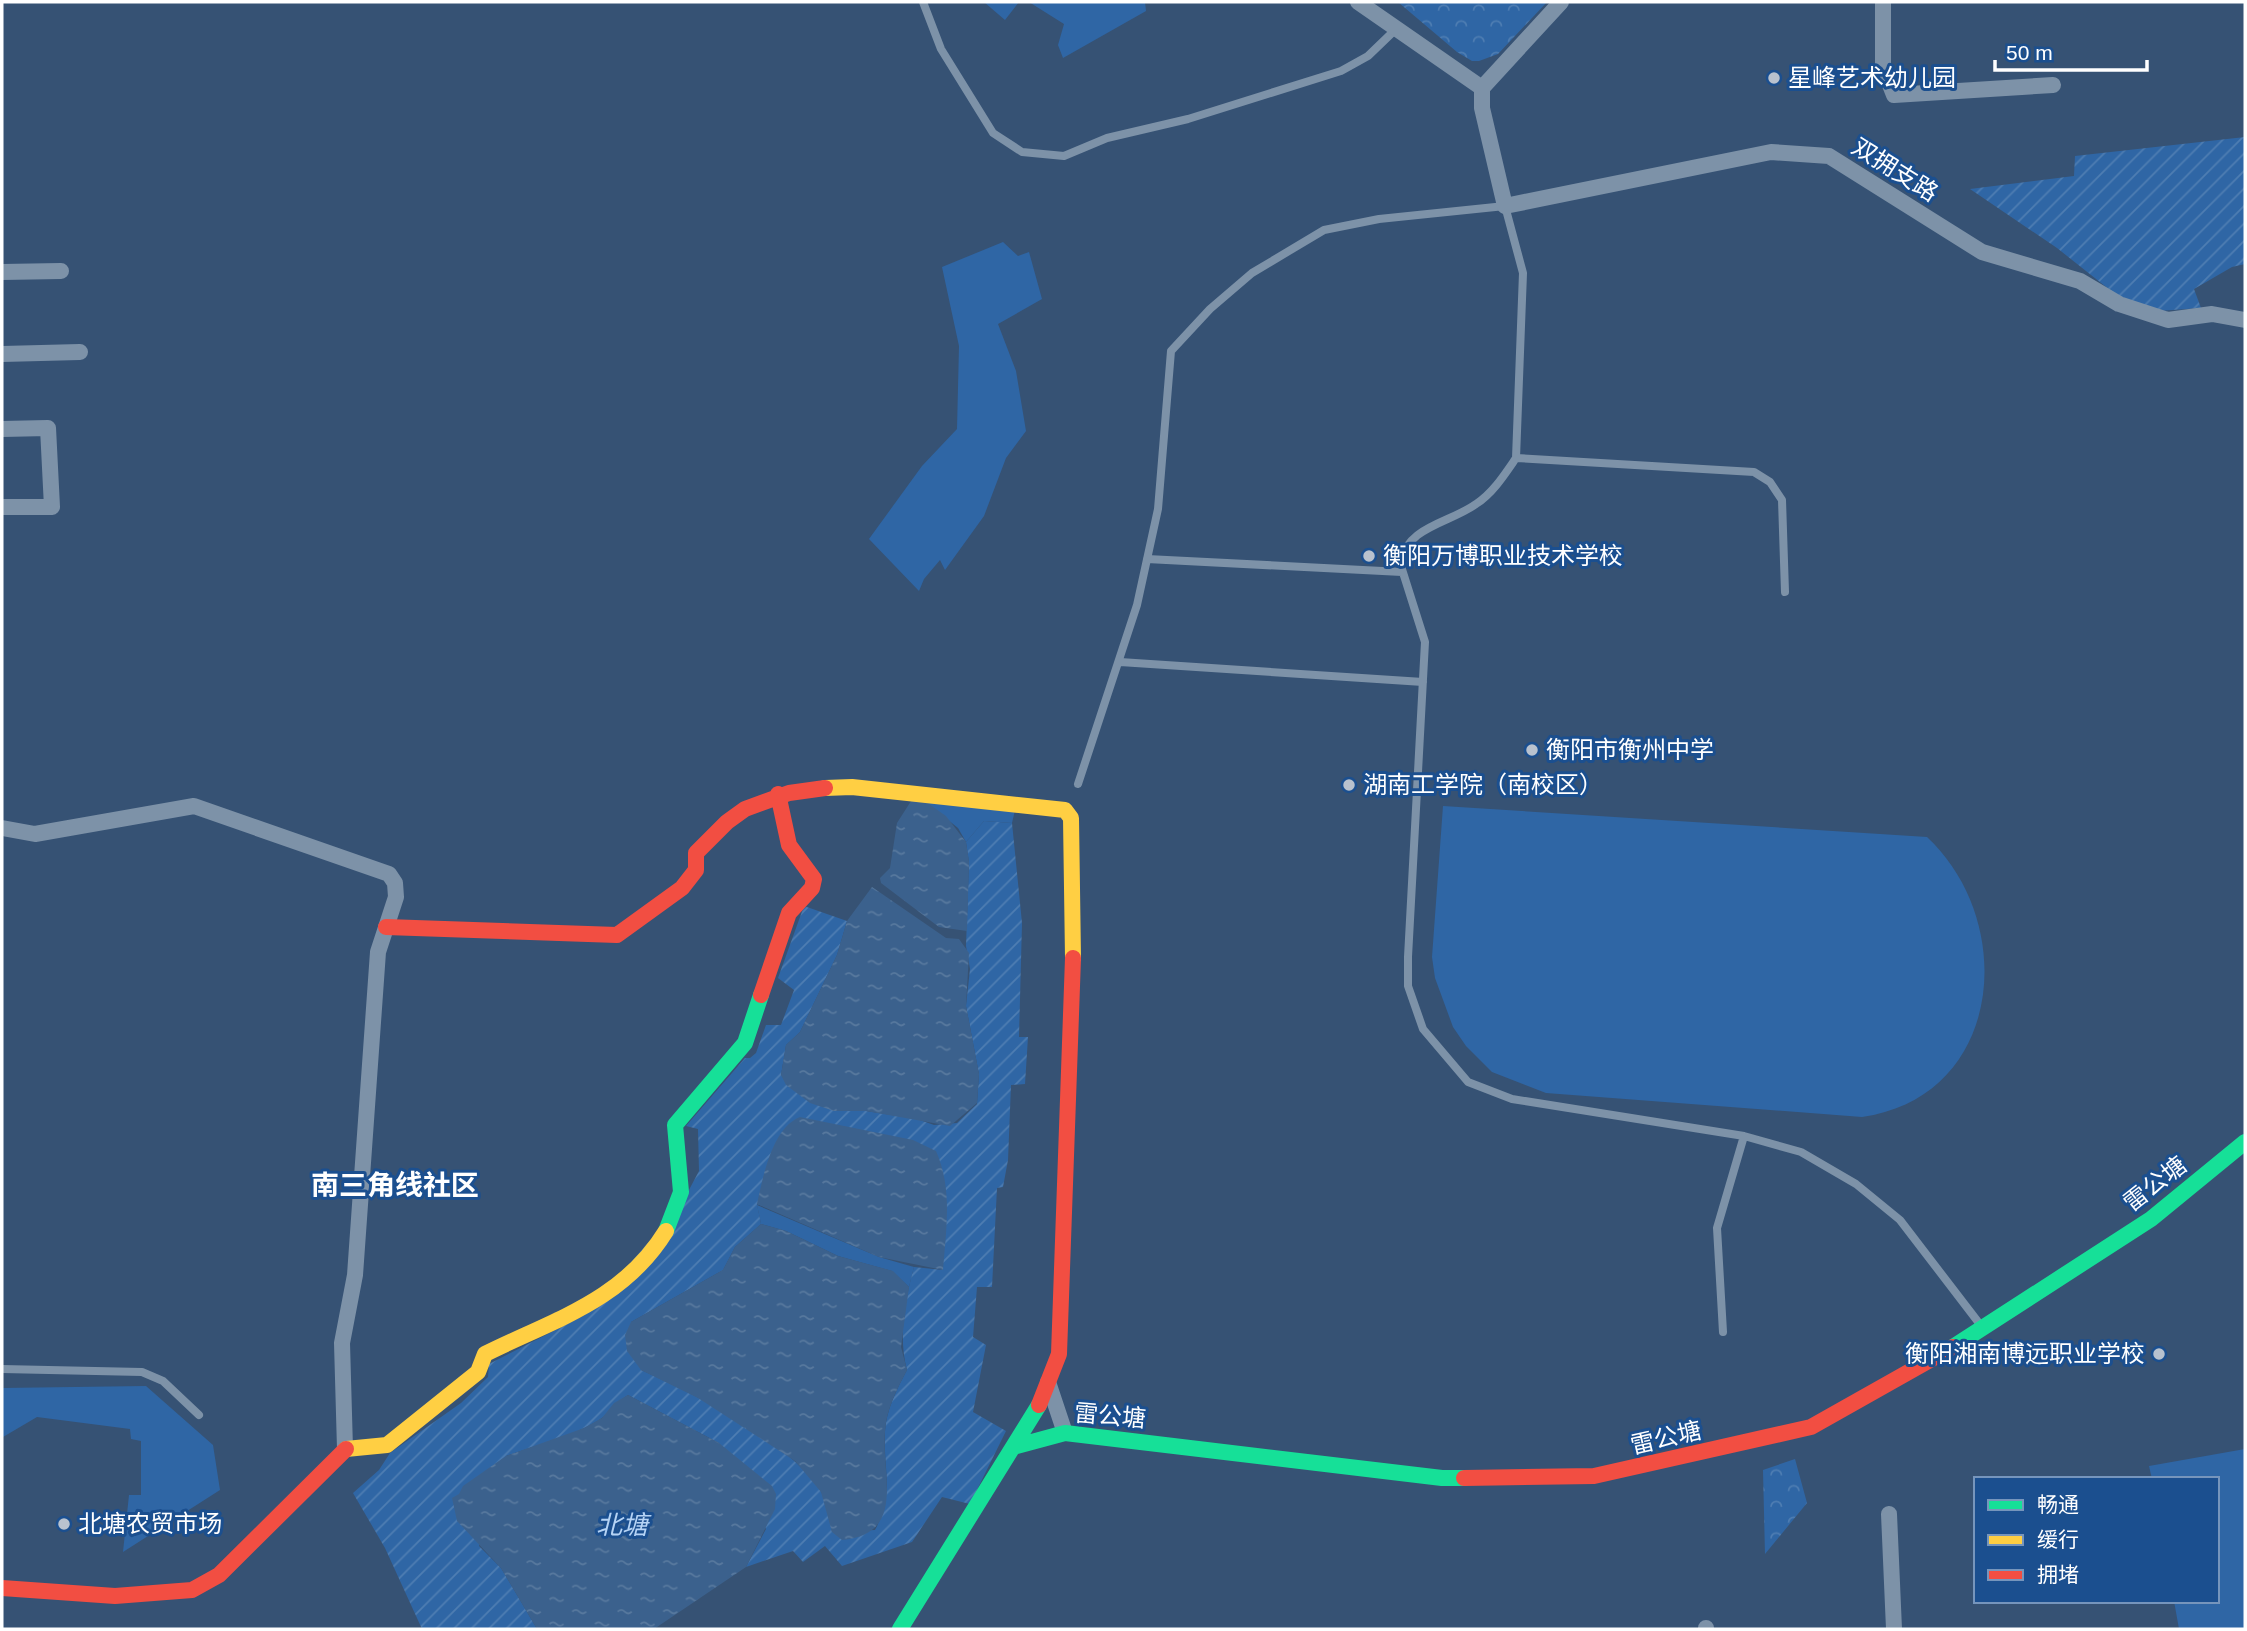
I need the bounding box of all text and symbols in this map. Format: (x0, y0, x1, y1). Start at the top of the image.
scale bar (1995, 28, 2147, 72)
text: 50 m (2006, 41, 2053, 64)
place label: 星峰艺术幼儿园 (1788, 64, 1956, 91)
marker: 星峰艺术幼儿园 (1766, 70, 1782, 86)
street label: 双拥支路 (1847, 133, 1943, 206)
place label: 衡阳万博职业技术学校 (1383, 542, 1623, 569)
marker: 衡阳万博职业技术学校 (1361, 548, 1377, 564)
place label: 衡阳市衡州中学 (1546, 736, 1714, 763)
marker: 衡阳市衡州中学 (1524, 742, 1540, 758)
place label: 湖南工学院（南校区） (1363, 771, 1603, 798)
marker: 湖南工学院（南校区） (1341, 777, 1357, 793)
street label: 雷公塘 (2118, 1151, 2191, 1216)
district label: 南三角线社区 (311, 1170, 479, 1201)
place label: 衡阳湘南博远职业学校 (1905, 1340, 2145, 1367)
marker: 衡阳湘南博远职业学校 (2151, 1346, 2167, 1362)
street label: 雷公塘 (1073, 1399, 1147, 1432)
street label: 雷公塘 (1628, 1416, 1704, 1459)
legend (1974, 1477, 2219, 1603)
text: 畅通 (2037, 1493, 2079, 1516)
place label: 北塘农贸市场 (78, 1510, 222, 1537)
water label: 北塘 (596, 1510, 652, 1540)
marker: 北塘农贸市场 (56, 1516, 72, 1532)
text: 缓行 (2037, 1528, 2079, 1551)
text: 拥堵 (2037, 1563, 2079, 1586)

